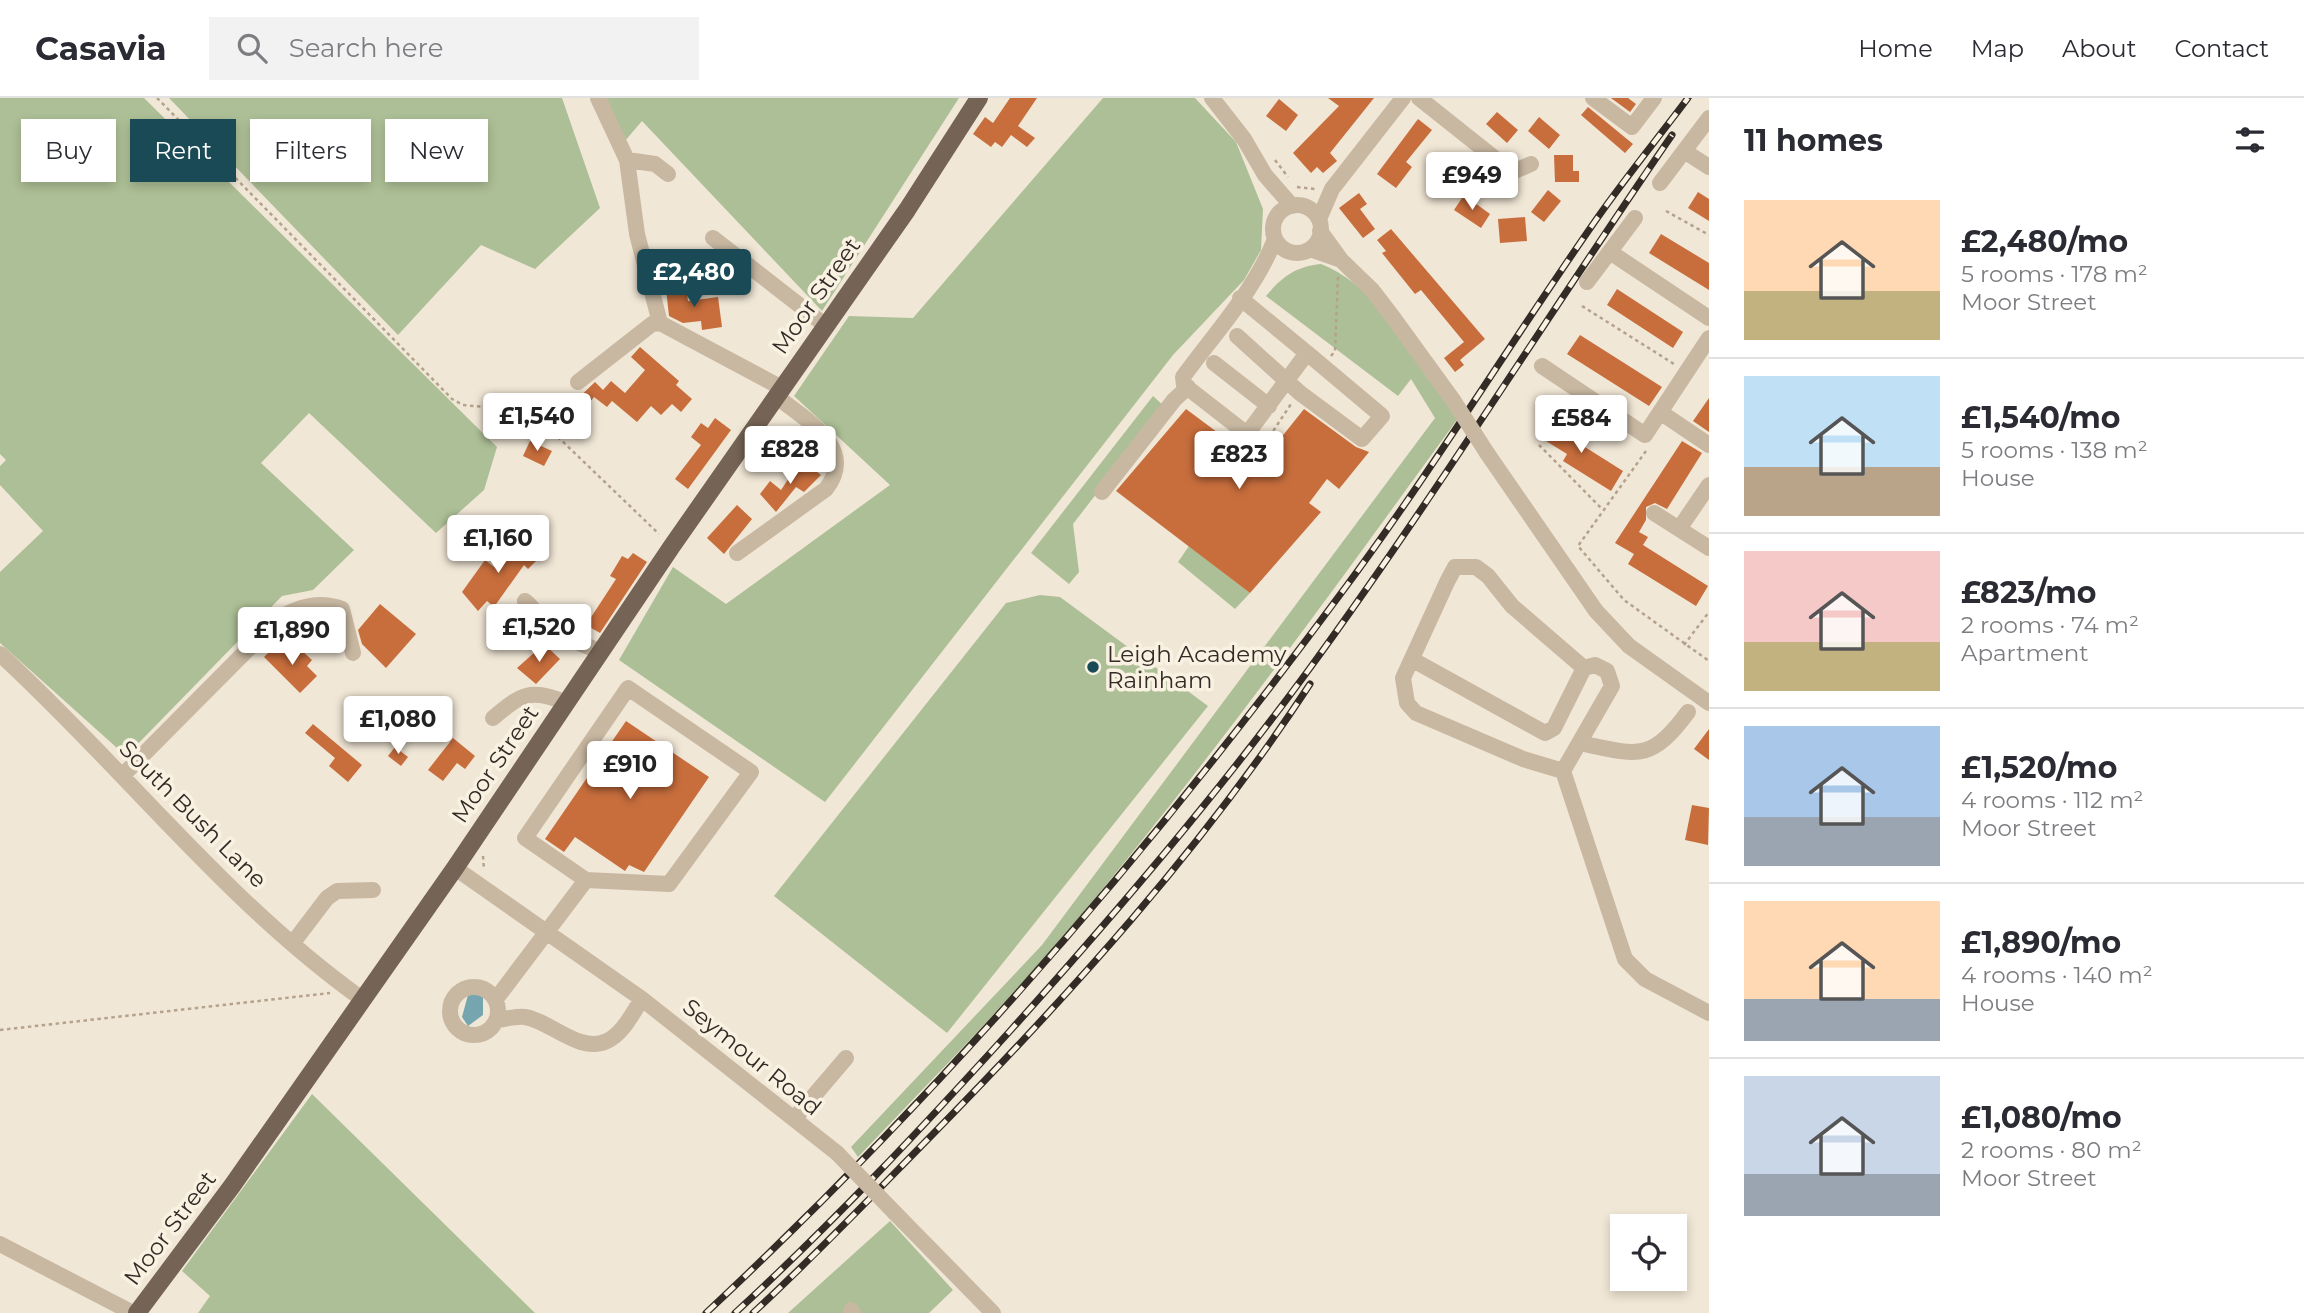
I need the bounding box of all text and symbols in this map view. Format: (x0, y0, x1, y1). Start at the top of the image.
search box (209, 17, 699, 80)
text: Casavia (35, 28, 167, 68)
icon: search (233, 29, 271, 67)
text: Search here (289, 32, 443, 64)
text: Home (1858, 34, 1933, 63)
text: Map (1971, 34, 2024, 63)
text: About (2062, 34, 2136, 63)
text: Contact (2174, 34, 2269, 63)
chip: Buy (21, 119, 116, 182)
chip: Rent (130, 119, 236, 182)
chip: Filters (250, 119, 371, 182)
chip: New (385, 119, 488, 182)
icon: filters (2231, 121, 2269, 159)
text: 11 homes (1744, 122, 1883, 159)
pin: £949 (1431, 152, 1513, 212)
text: £949 (1442, 161, 1502, 189)
text: £2,480/mo (1961, 223, 2128, 260)
icon: home (1800, 228, 1884, 312)
street label: Moor Street (766, 232, 866, 360)
pin: £2,480 (637, 250, 751, 309)
text: £2,480 (653, 258, 735, 286)
text: 5 rooms · 178 m² (1961, 260, 2148, 288)
text: Moor Street (1961, 288, 2097, 316)
pin: £1,540 (480, 394, 594, 453)
pin: £584 (1540, 396, 1622, 455)
text: £1,540/mo (1961, 399, 2120, 436)
text: £1,540 (499, 402, 575, 430)
text: £584 (1551, 404, 1611, 432)
icon: home (1800, 404, 1884, 488)
pin: £828 (749, 426, 831, 486)
pin: £823 (1198, 432, 1280, 491)
text: £828 (761, 435, 819, 463)
text: 5 rooms · 138 m² (1961, 436, 2148, 464)
text: £823 (1211, 440, 1268, 468)
text: House (1961, 464, 2035, 492)
pin: £1,160 (441, 516, 555, 575)
text: £1,160 (463, 524, 533, 552)
text: £823/mo (1961, 574, 2096, 611)
icon: home (1800, 579, 1884, 663)
pin: £1,520 (482, 604, 596, 664)
pin: £1,890 (235, 608, 349, 667)
text: 2 rooms · 74 m² (1961, 611, 2139, 639)
text: £1,520 (502, 613, 576, 641)
text: £1,890 (254, 616, 330, 644)
text: Apartment (1961, 639, 2089, 667)
place label: Leigh Academy Rainham (1107, 640, 1287, 694)
marker: Leigh Academy Rainham (1085, 659, 1101, 675)
pin: £1,080 (341, 696, 455, 756)
street label: Moor Street (445, 700, 545, 828)
text: £1,080 (360, 705, 436, 733)
street label: South Bush Lane (113, 734, 273, 894)
pin: £910 (589, 742, 671, 801)
text: £1,520/mo (1961, 749, 2117, 786)
text: £910 (603, 750, 657, 778)
icon: home (1800, 754, 1884, 838)
text: 4 rooms · 112 m² (1961, 786, 2143, 814)
text: Moor Street (1961, 814, 2097, 842)
text: £1,890/mo (1961, 924, 2121, 961)
icon: home (1800, 929, 1884, 1013)
text: 4 rooms · 140 m² (1961, 961, 2153, 989)
text: House (1961, 989, 2035, 1017)
street label: Seymour Road (677, 993, 827, 1121)
text: £1,080/mo (1961, 1099, 2122, 1136)
icon: home (1800, 1104, 1884, 1188)
text: 2 rooms · 80 m² (1961, 1136, 2142, 1164)
text: Moor Street (1961, 1164, 2097, 1192)
street label: Moor Street (118, 1165, 222, 1291)
map controls (1610, 1214, 1687, 1291)
button: locate (1610, 1214, 1687, 1291)

